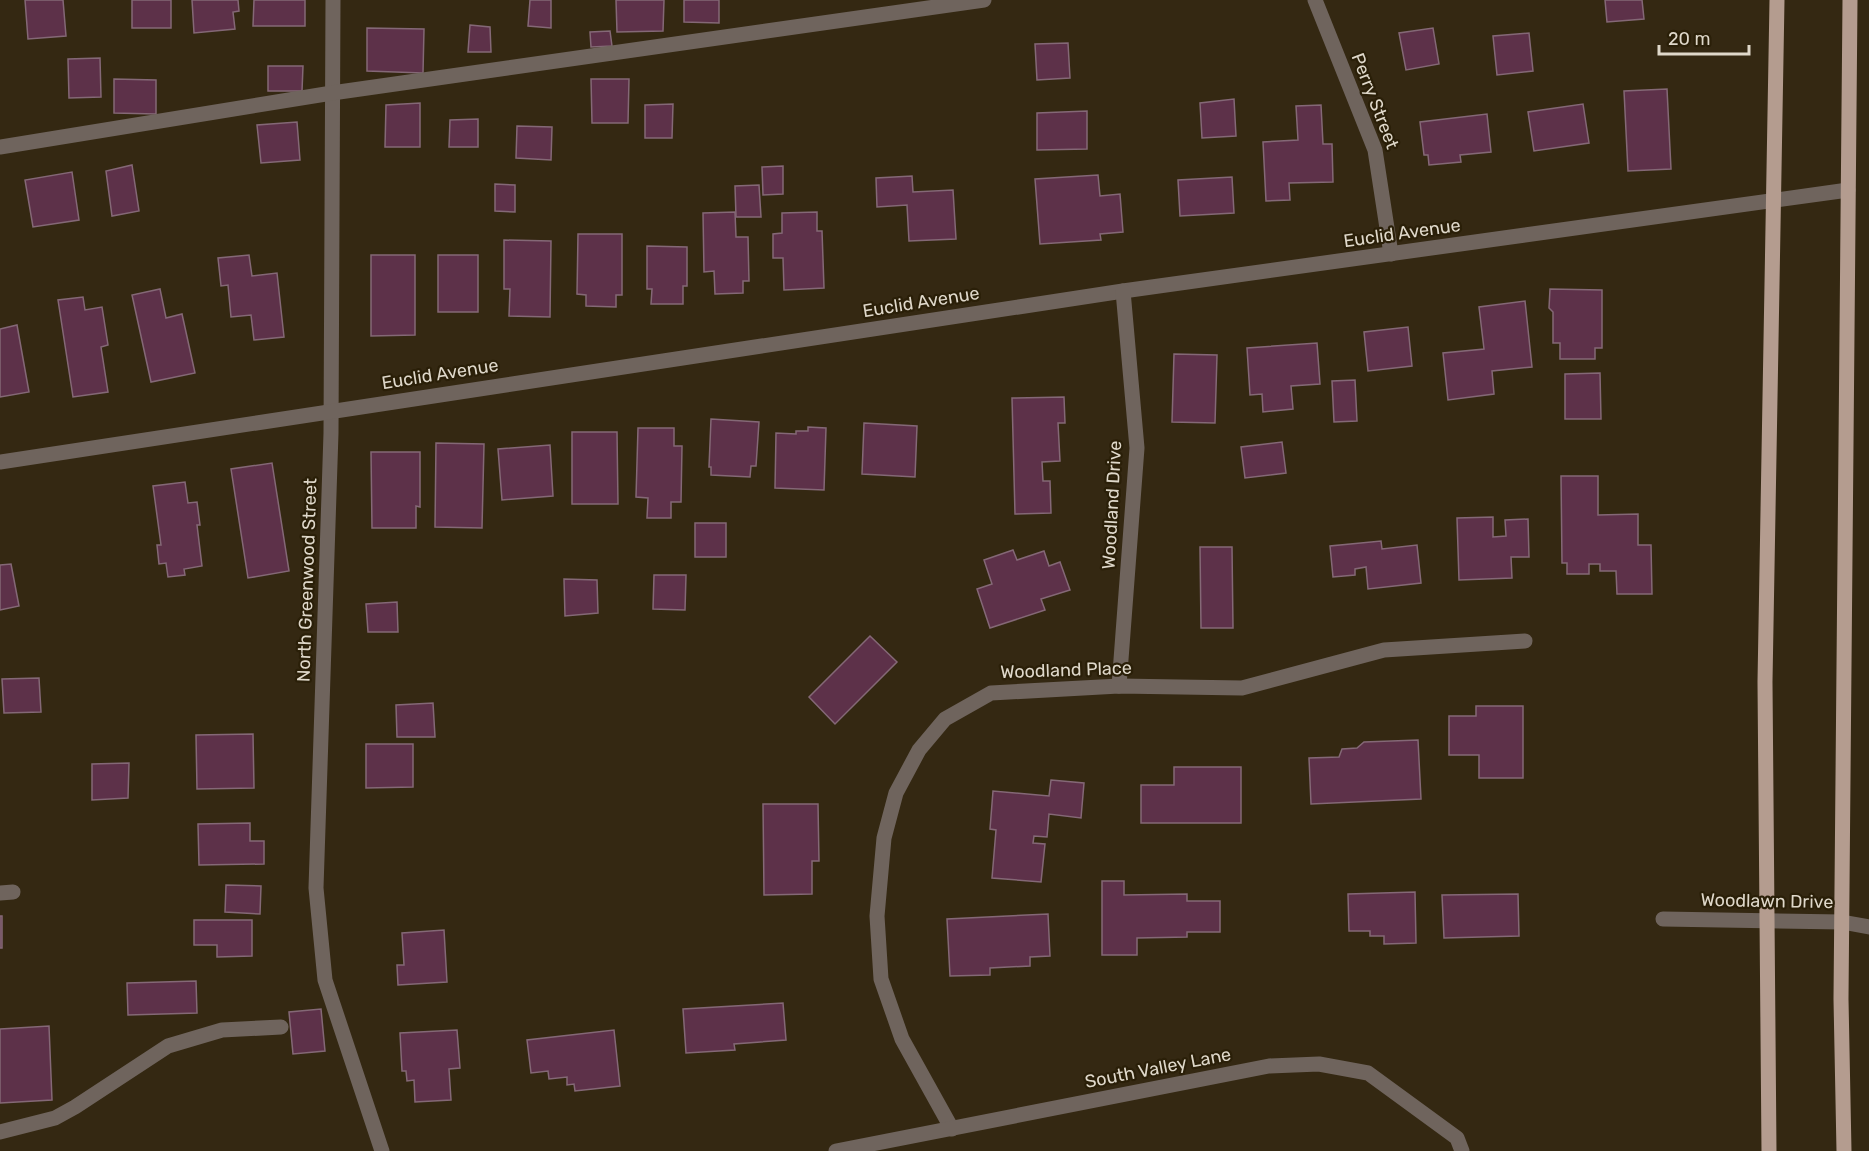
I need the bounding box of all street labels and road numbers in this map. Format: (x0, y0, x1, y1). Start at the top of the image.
street label: Perry Street (1347, 50, 1403, 152)
street label: Euclid Avenue (1342, 214, 1462, 252)
street label: Euclid Avenue (861, 282, 981, 322)
street label: Euclid Avenue (380, 354, 500, 394)
street label: Woodland Drive (1098, 440, 1126, 570)
street label: North Greenwood Street (292, 478, 322, 682)
street label: Woodland Place (1000, 657, 1132, 683)
street label: Woodlawn Drive (1700, 889, 1834, 913)
street label: South Valley Lane (1083, 1043, 1233, 1093)

